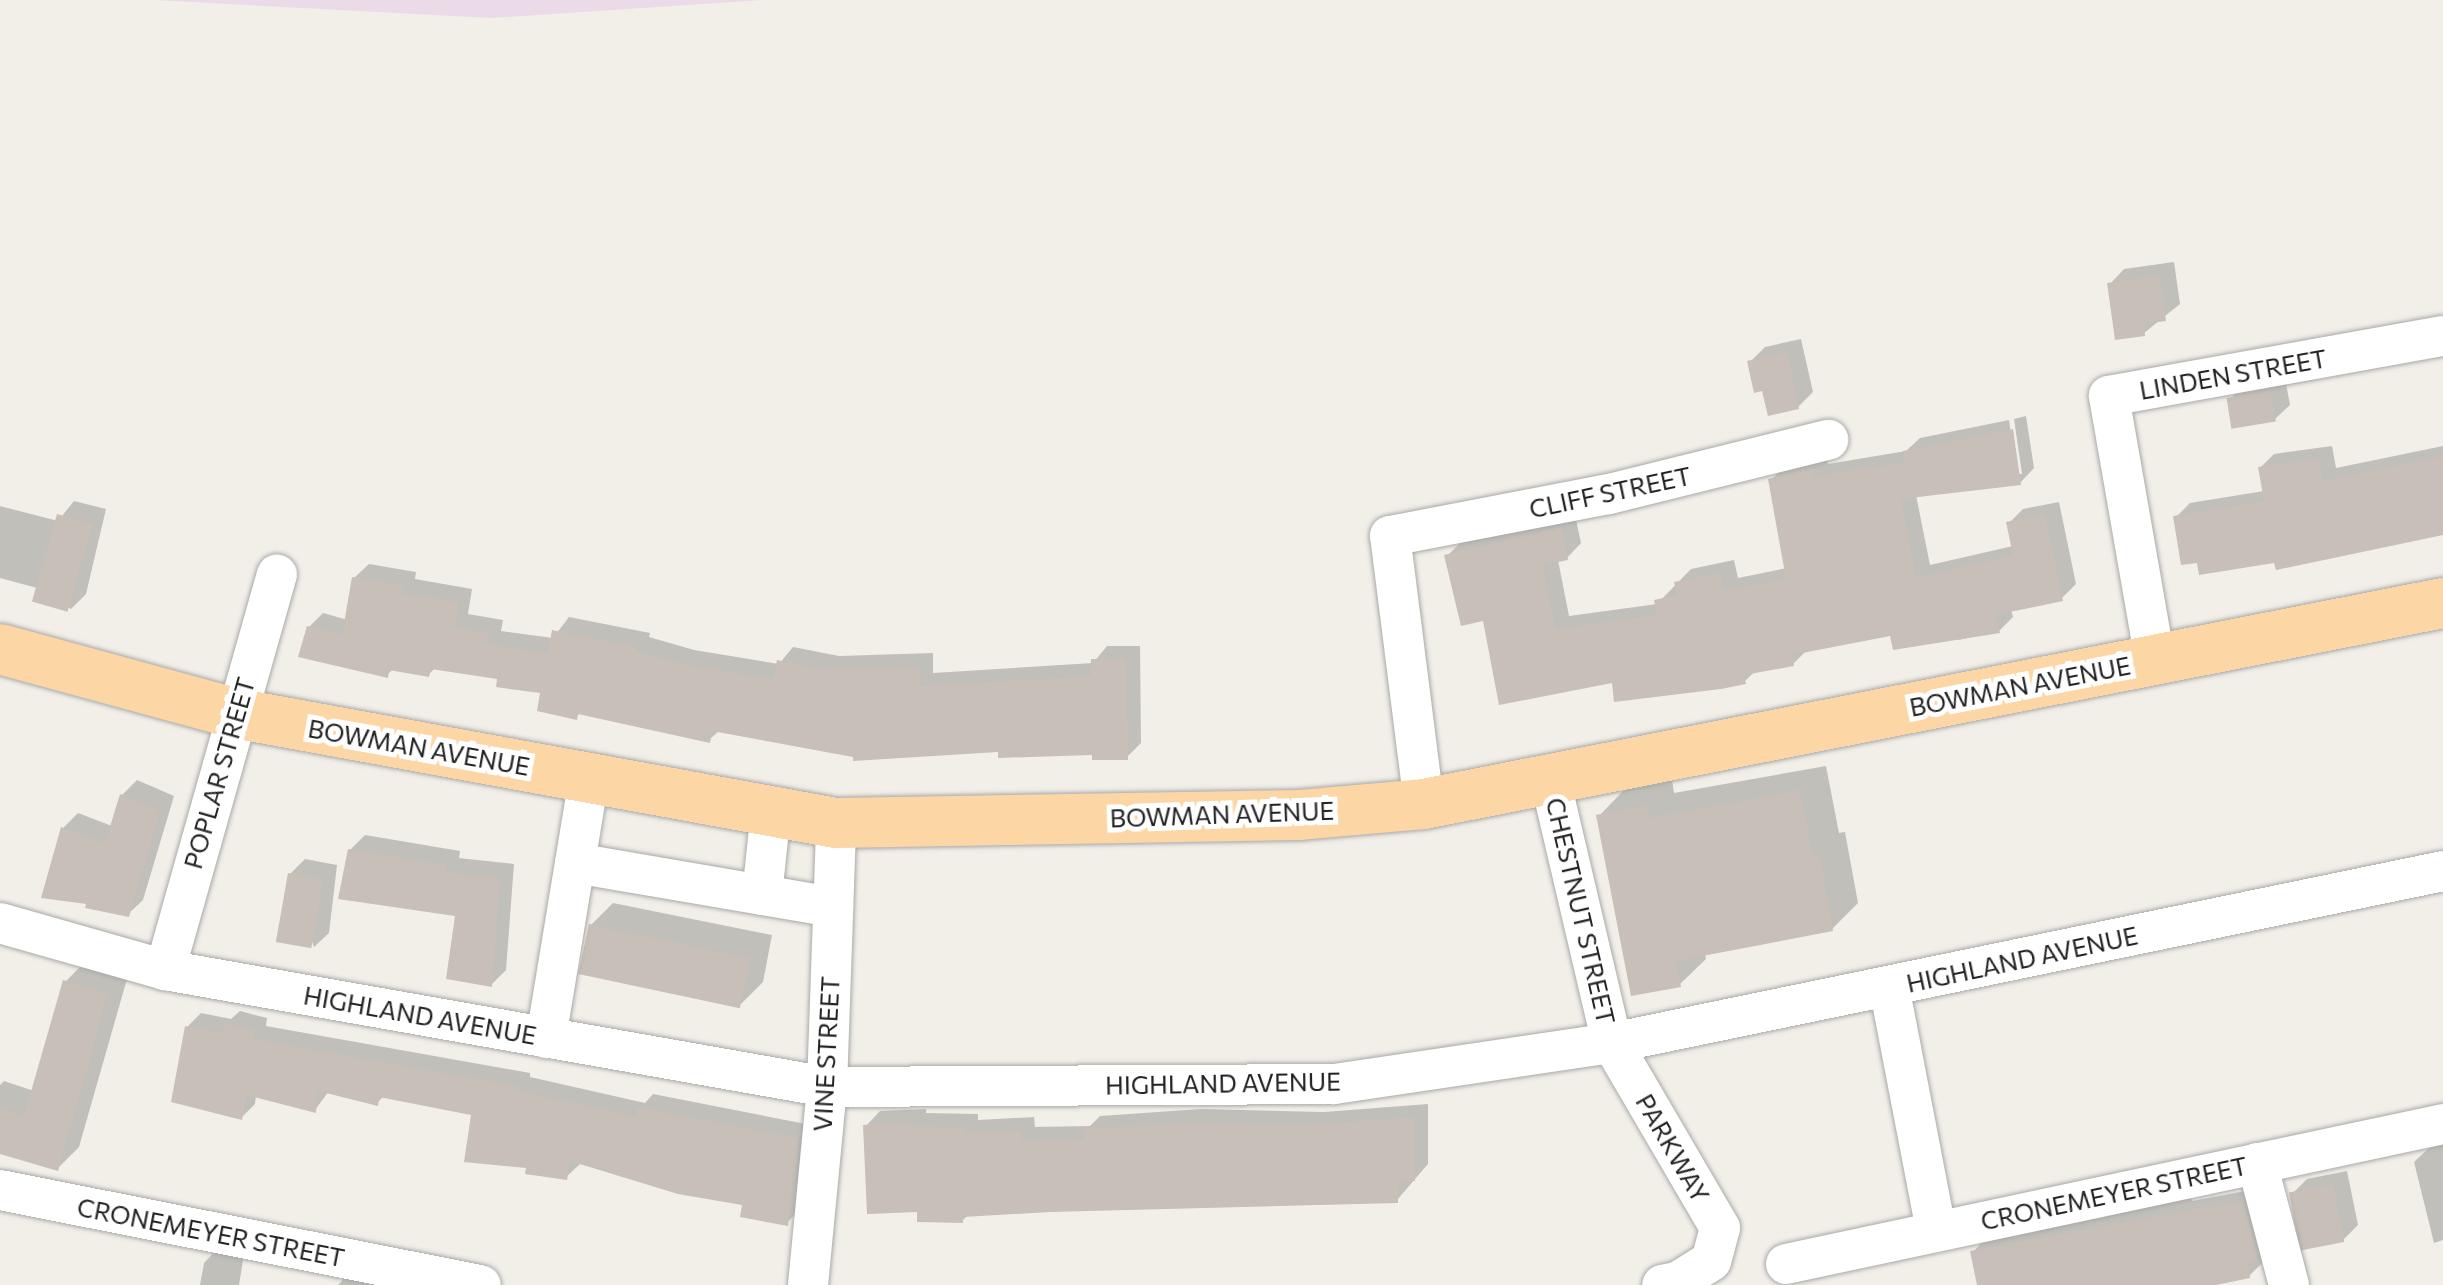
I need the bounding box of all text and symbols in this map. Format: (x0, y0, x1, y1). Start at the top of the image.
street label: LINDEN STREET (2137, 343, 2329, 405)
street label: CLIFF STREET (1526, 460, 1694, 524)
street label: BOWMAN AVENUE (1907, 650, 2133, 722)
street label: POPLAR STREET (177, 674, 261, 872)
street label: BOWMAN AVENUE (306, 713, 532, 781)
street label: BOWMAN AVENUE (1109, 795, 1335, 833)
street label: CHESTNUT STREET (1540, 795, 1622, 1027)
street label: HIGHLAND AVENUE (1904, 920, 2140, 998)
street label: VINE STREET (807, 976, 845, 1132)
street label: HIGHLAND AVENUE (301, 980, 539, 1050)
street label: HIGHLAND AVENUE (1105, 1066, 1341, 1100)
street label: PARKWAY (1630, 1088, 1716, 1208)
street label: CRONEMEYER STREET (1978, 1150, 2250, 1236)
street label: CRONEMEYER STREET (75, 1191, 347, 1273)

